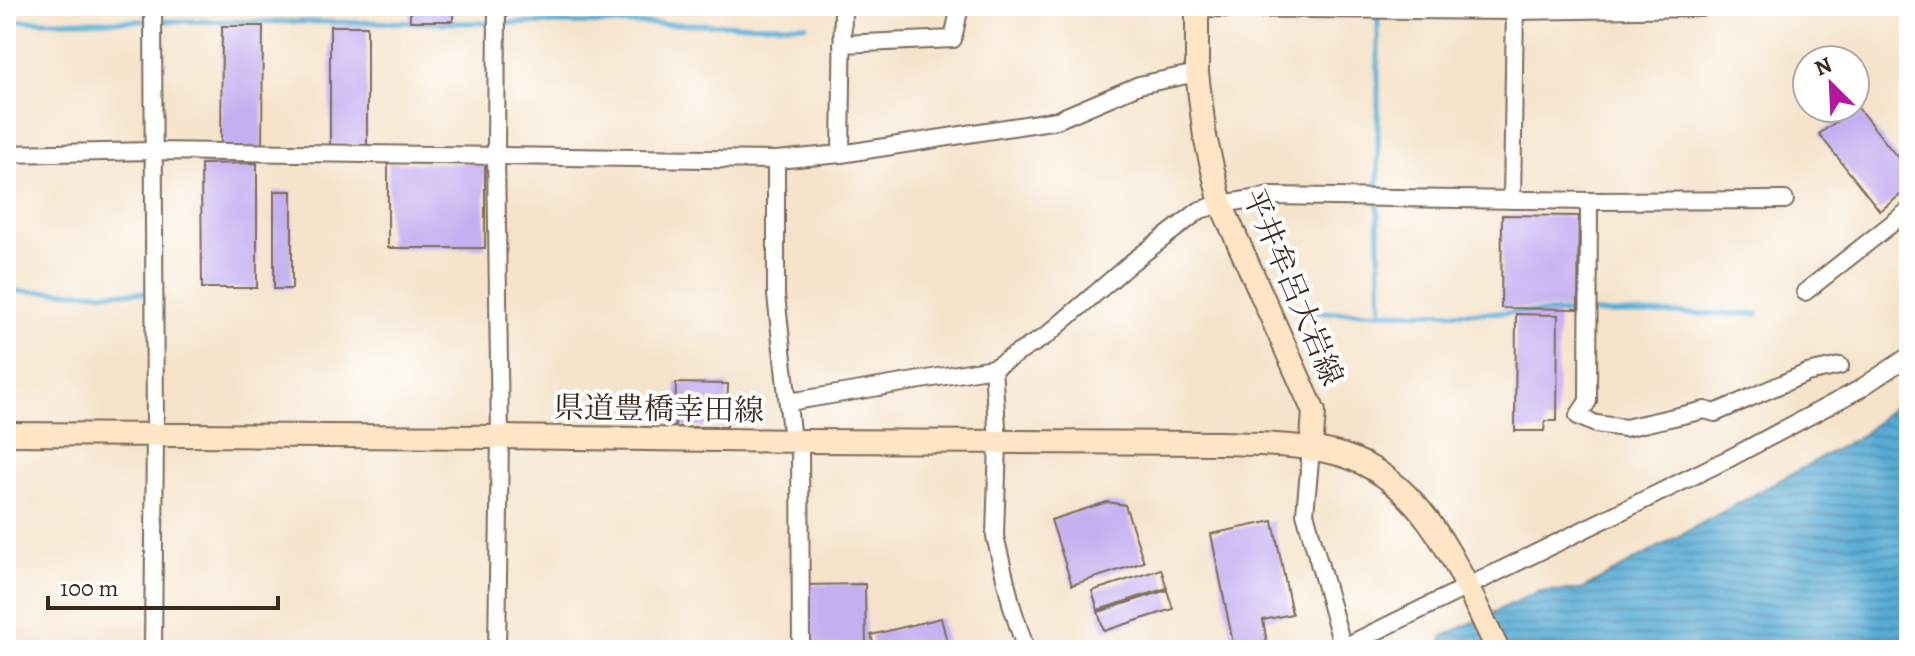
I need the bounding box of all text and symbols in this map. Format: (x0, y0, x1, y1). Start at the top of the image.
north arrow (1791, 44, 1871, 124)
text: N (1810, 50, 1837, 84)
street label: 平井牟呂大岩線 (1234, 183, 1352, 391)
street label: 県道豊橋幸田線 (554, 387, 764, 431)
scale bar (48, 560, 278, 610)
text: 100 m (60, 572, 119, 604)

